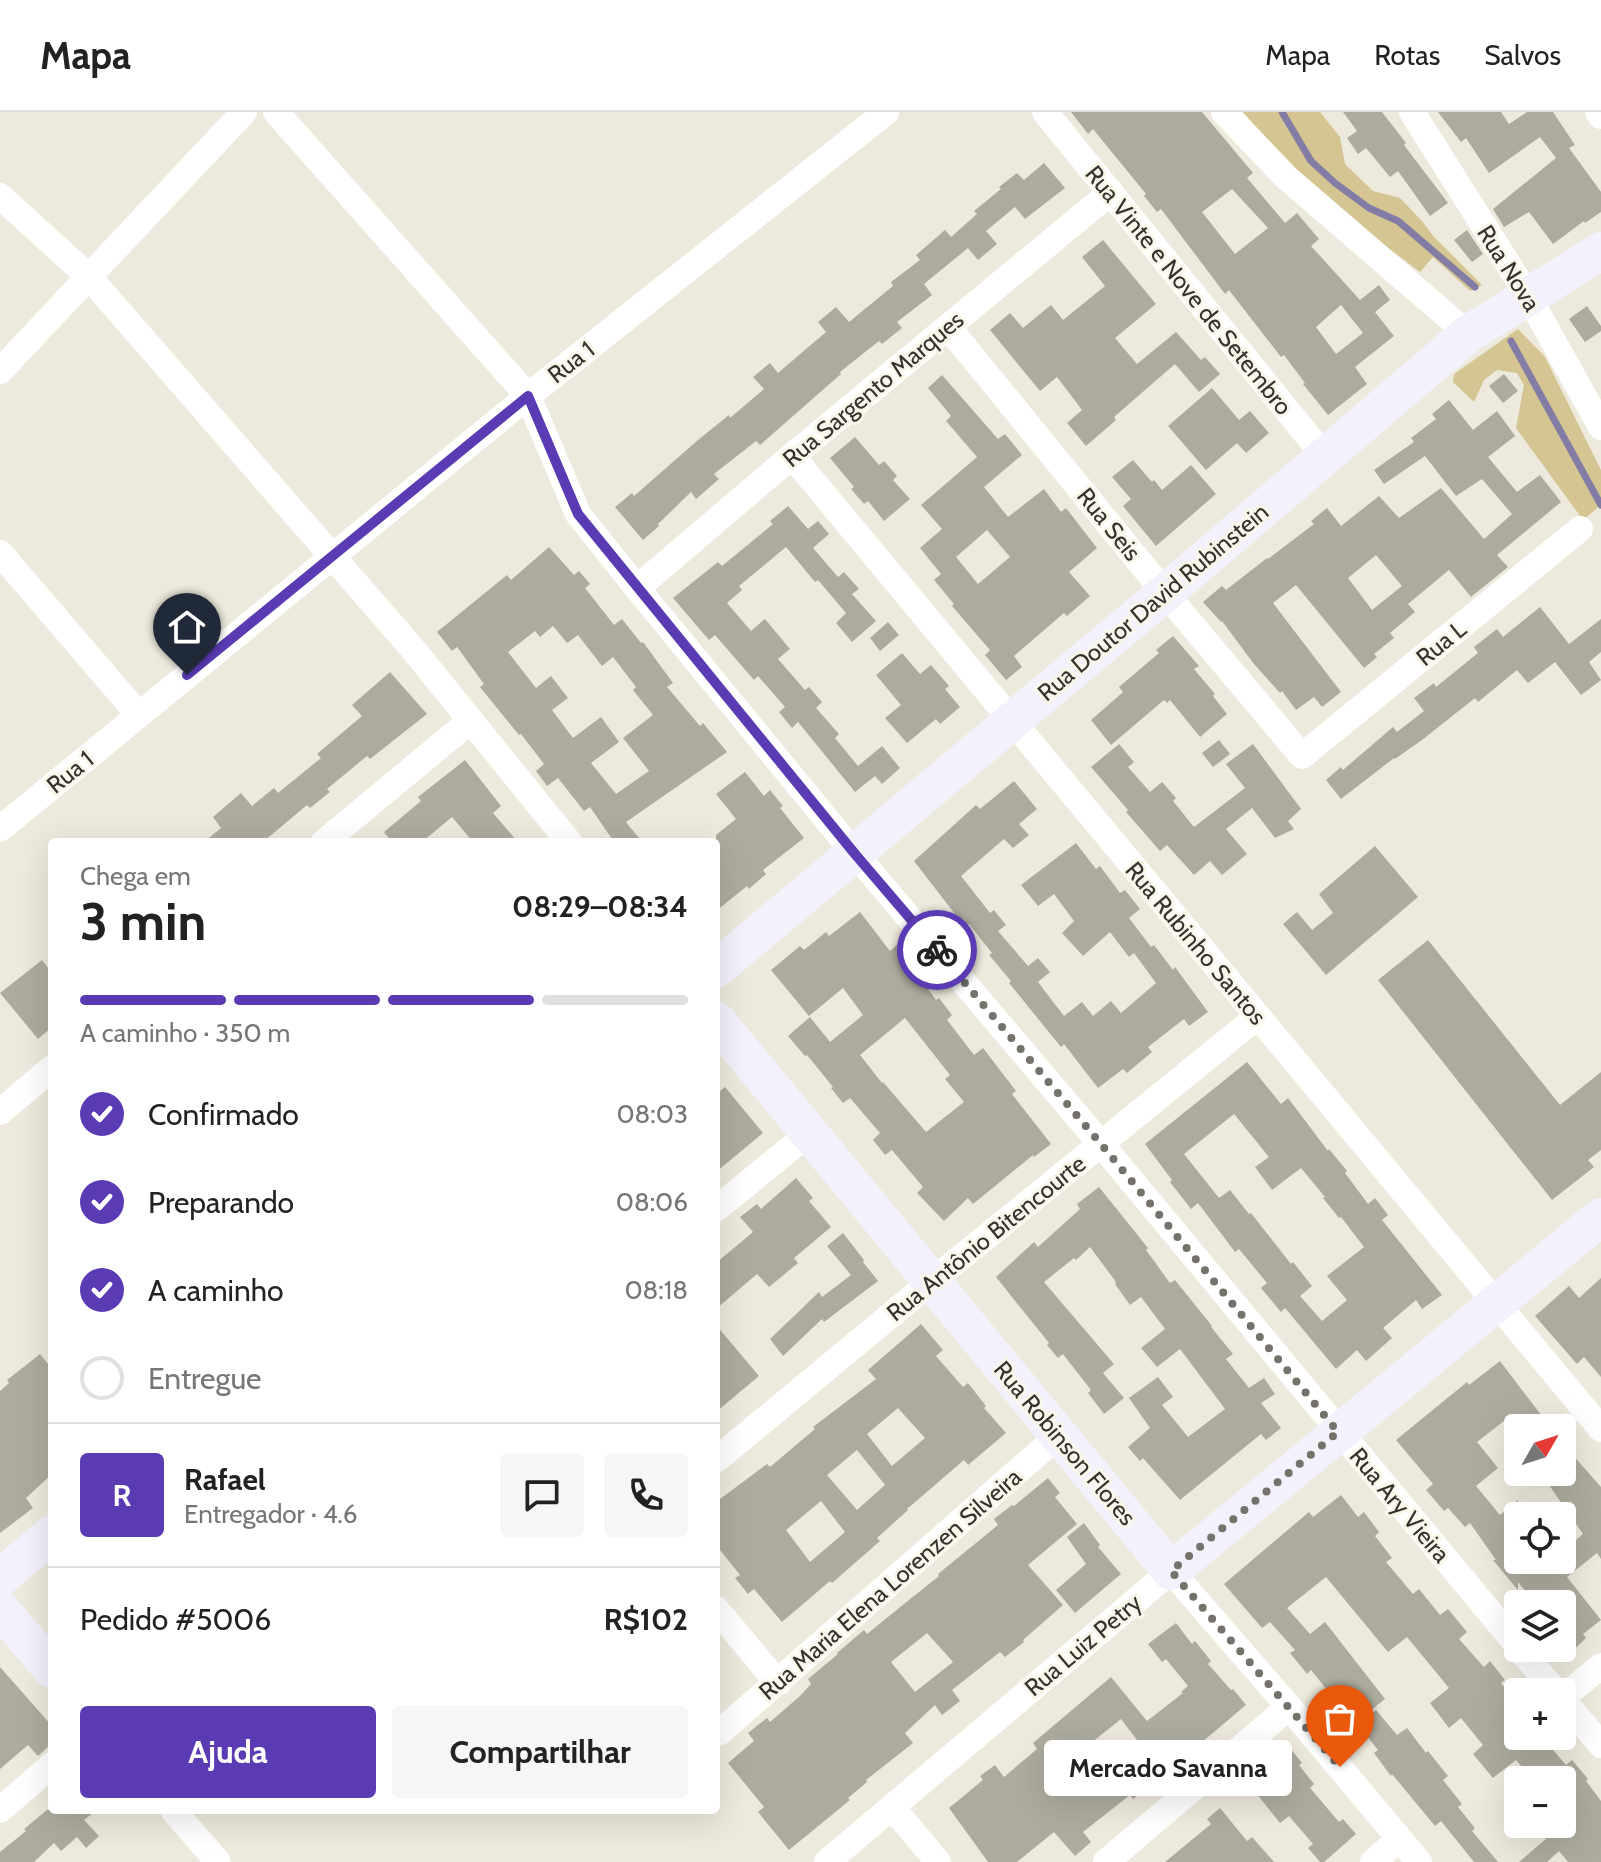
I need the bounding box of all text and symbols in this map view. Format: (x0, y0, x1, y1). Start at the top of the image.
text: Mapa (40, 32, 131, 79)
text: Mapa (1265, 38, 1330, 72)
text: Rotas (1374, 38, 1440, 72)
text: Salvos (1484, 38, 1561, 72)
street label: Rua Vinte e Nove de Setembro (1079, 160, 1299, 420)
street label: Rua Nova (1471, 219, 1547, 317)
street label: Rua Sargento Marques (777, 305, 969, 473)
street label: Rua 1 (542, 335, 600, 389)
street label: Rua Seis (1071, 482, 1147, 566)
street label: Rua Doutor David Rubinstein (1032, 497, 1274, 707)
pin (153, 593, 221, 675)
icon: home (165, 605, 209, 649)
street label: Rua L (1410, 614, 1472, 672)
street label: Rua 1 (41, 745, 99, 799)
street label: Rua Rubinho Santos (1119, 856, 1273, 1030)
text: Chega em (80, 860, 191, 892)
text: 08:29–08:34 (512, 888, 688, 925)
text: 3 min (80, 890, 206, 953)
courier (897, 910, 977, 990)
icon: bike (915, 928, 959, 972)
text: A caminho · 350 m (80, 1017, 290, 1049)
icon: check (80, 1092, 124, 1136)
text: Confirmado (148, 1096, 299, 1133)
text: 08:03 (616, 1098, 688, 1130)
street label: Rua Antônio Bitencourte (881, 1149, 1091, 1327)
icon: check (80, 1180, 124, 1224)
text: Preparando (148, 1184, 294, 1221)
text: 08:06 (616, 1186, 688, 1218)
icon: check (80, 1268, 124, 1312)
text: A caminho (148, 1272, 283, 1309)
text: 08:18 (624, 1274, 688, 1306)
street label: Rua Robinson Flores (988, 1355, 1142, 1531)
text: Entregue (148, 1360, 261, 1397)
north arrow (1504, 1414, 1576, 1486)
map controls (1504, 1414, 1576, 1838)
street label: Rua Ary Vieira (1344, 1442, 1457, 1569)
button: chat (500, 1453, 584, 1537)
button: phone (604, 1453, 688, 1537)
text: Rafael (184, 1461, 266, 1498)
street label: Rua Maria Elena Lorenzen Silveira (753, 1462, 1027, 1706)
text: R (113, 1477, 131, 1514)
text: Entregador · 4.6 (184, 1498, 358, 1530)
button: locate (1504, 1502, 1576, 1574)
street label: Rua Luiz Petry (1019, 1588, 1147, 1702)
button: layers (1504, 1590, 1576, 1662)
text: Pedido #5006 (80, 1601, 271, 1638)
text: R$102 (604, 1601, 688, 1638)
button: + (1504, 1678, 1576, 1750)
pin (1306, 1685, 1374, 1767)
icon: bag (1318, 1697, 1362, 1741)
button: Ajuda (80, 1706, 376, 1798)
button: Compartilhar (392, 1706, 688, 1798)
callout: Mercado Savanna (1044, 1739, 1292, 1795)
text: Mercado Savanna (1069, 1752, 1267, 1784)
button: − (1504, 1766, 1576, 1838)

